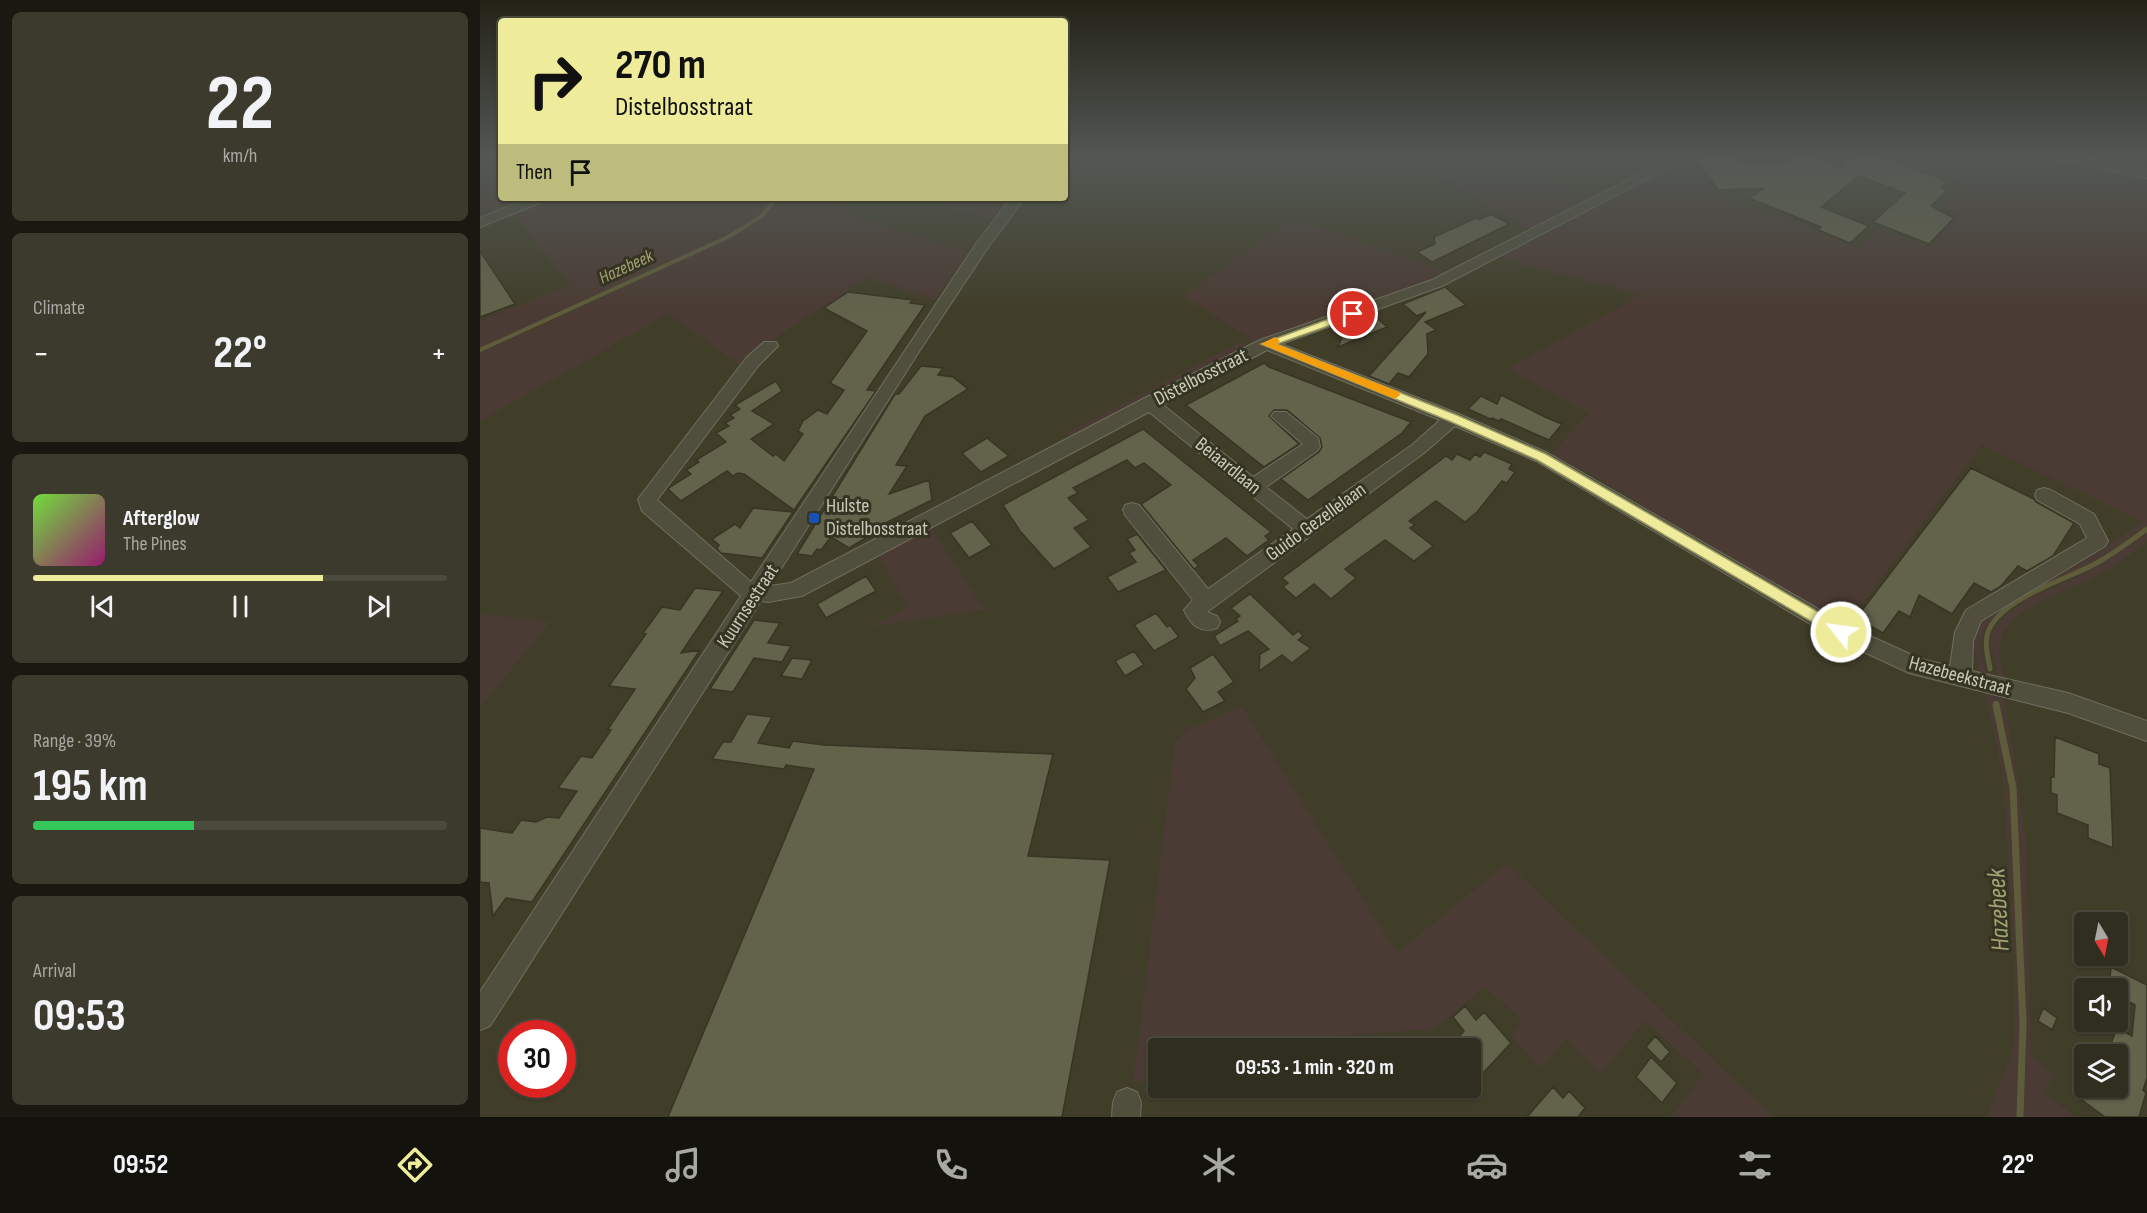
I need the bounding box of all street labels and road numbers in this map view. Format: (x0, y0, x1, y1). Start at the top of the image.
street label: Distelbosstraat (1150, 343, 1252, 411)
street label: Beiaardlaan (1190, 432, 1266, 500)
street label: Guido Gezellelaan (1261, 478, 1371, 566)
street label: Kuurnsestraat (712, 560, 784, 652)
street label: Hazebeekstraat (1906, 651, 2014, 701)

